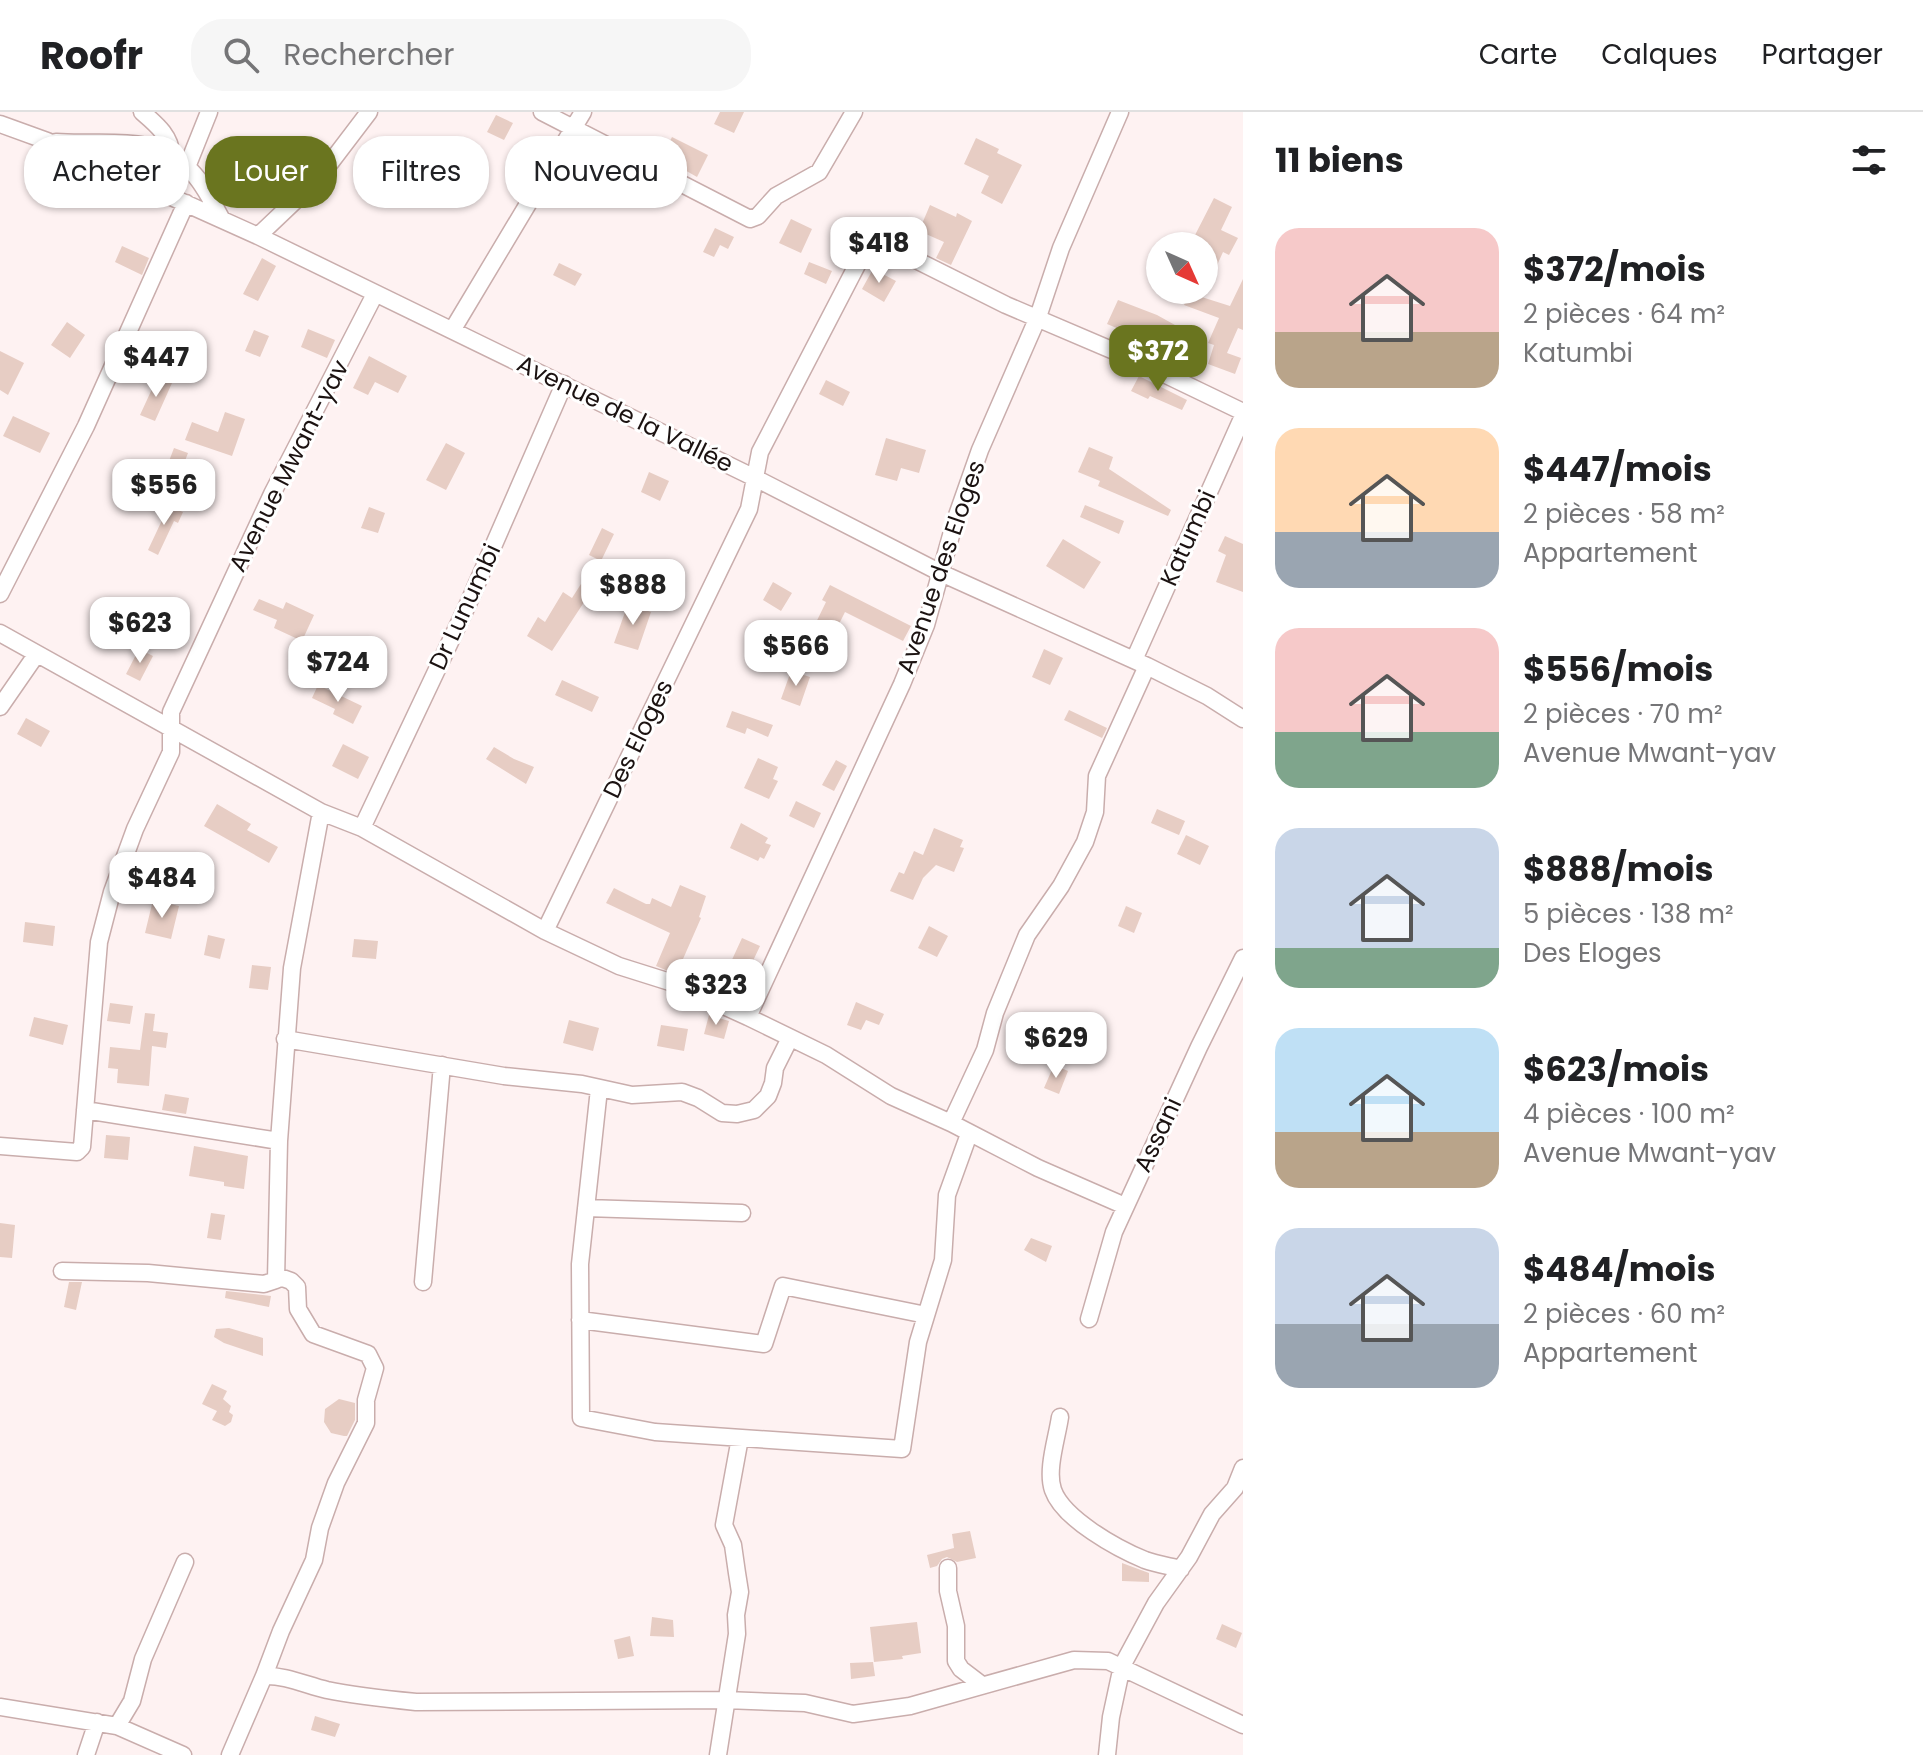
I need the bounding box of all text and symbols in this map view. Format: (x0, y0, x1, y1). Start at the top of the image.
search box (191, 19, 751, 91)
text: Roofr (40, 29, 143, 82)
icon: search (219, 33, 263, 77)
text: Rechercher (283, 33, 454, 76)
text: Carte (1479, 35, 1557, 74)
text: Calques (1601, 35, 1718, 74)
text: Partager (1762, 35, 1883, 74)
chip: Acheter (24, 136, 189, 208)
chip: Louer (205, 136, 337, 208)
chip: Filtres (353, 136, 489, 208)
chip: Nouveau (505, 136, 687, 208)
text: 11 biens (1275, 136, 1404, 184)
icon: filters (1847, 138, 1891, 182)
pin: $418 (832, 217, 926, 285)
text: $418 (848, 225, 910, 261)
north arrow (1146, 232, 1218, 304)
map controls (1146, 232, 1218, 304)
text: $372/mois (1523, 245, 1706, 293)
icon: home (1339, 260, 1435, 356)
text: 2 pièces · 64 m² (1523, 296, 1725, 332)
pin: $372 (1111, 325, 1205, 393)
pin: $447 (109, 331, 203, 399)
text: $372 (1127, 333, 1189, 369)
text: Katumbi (1523, 335, 1633, 371)
text: $447 (123, 339, 189, 375)
street label: Avenue de la Vallée (512, 347, 739, 480)
street label: Avenue Mwant-yav (221, 354, 357, 577)
text: $447/mois (1523, 445, 1712, 493)
street label: Avenue des Eloges (888, 456, 993, 678)
pin: $556 (117, 459, 211, 527)
icon: home (1339, 460, 1435, 556)
text: $556 (130, 467, 198, 503)
street label: Katumbi (1152, 485, 1223, 591)
text: 2 pièces · 58 m² (1523, 496, 1725, 532)
text: Appartement (1523, 535, 1698, 571)
street label: Dr Lunumbi (421, 538, 508, 675)
pin: $888 (586, 559, 680, 627)
text: $888 (599, 567, 667, 603)
pin: $623 (93, 597, 187, 665)
text: $623 (108, 605, 172, 641)
pin: $566 (749, 620, 843, 688)
text: $566 (762, 628, 830, 664)
pin: $724 (291, 636, 385, 704)
text: $724 (306, 644, 370, 680)
text: $556/mois (1523, 645, 1713, 693)
icon: home (1339, 660, 1435, 756)
street label: Des Eloges (595, 674, 680, 804)
text: 2 pièces · 70 m² (1523, 696, 1723, 732)
text: Avenue Mwant-yav (1523, 735, 1776, 771)
text: $888/mois (1523, 845, 1714, 893)
pin: $484 (115, 852, 209, 920)
text: $484 (127, 860, 197, 896)
icon: home (1339, 860, 1435, 956)
text: 5 pièces · 138 m² (1523, 896, 1734, 932)
text: Des Eloges (1523, 935, 1662, 971)
pin: $323 (669, 959, 763, 1027)
text: $323 (684, 967, 748, 1003)
pin: $629 (1009, 1012, 1103, 1080)
text: $629 (1024, 1020, 1088, 1056)
text: $623/mois (1523, 1045, 1709, 1093)
icon: home (1339, 1060, 1435, 1156)
street label: Assani (1126, 1092, 1189, 1177)
text: 4 pièces · 100 m² (1523, 1096, 1735, 1132)
text: Avenue Mwant-yav (1523, 1135, 1776, 1171)
text: $484/mois (1523, 1245, 1716, 1293)
icon: home (1339, 1260, 1435, 1356)
text: 2 pièces · 60 m² (1523, 1296, 1725, 1332)
text: Appartement (1523, 1335, 1698, 1371)

